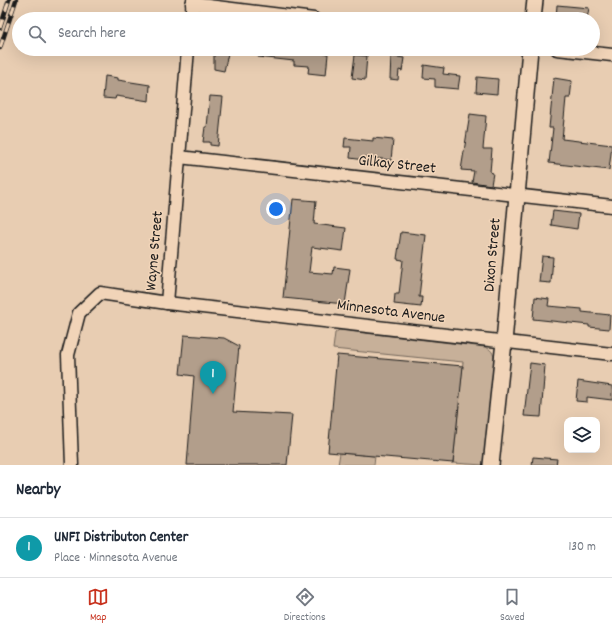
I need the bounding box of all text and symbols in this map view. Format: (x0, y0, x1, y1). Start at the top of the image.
search box (12, 12, 600, 56)
icon: search (26, 23, 48, 45)
text: Search here (58, 23, 126, 45)
street label: Gilkay Street (357, 149, 437, 181)
your location (266, 199, 286, 219)
street label: Wayne Street (140, 210, 170, 292)
street label: Dixon Street (478, 217, 508, 293)
street label: Minnesota Avenue (336, 294, 446, 330)
pin: 1 (200, 361, 226, 394)
map controls (564, 417, 600, 453)
button: layers (564, 417, 600, 453)
text: Nearby (16, 479, 60, 503)
text: UNFI Distributon Center (54, 527, 188, 549)
text: 1 (28, 538, 30, 557)
text: 130 m (568, 538, 596, 557)
text: Place · Minnesota Avenue (54, 549, 177, 568)
tab: Map (87, 586, 109, 626)
tab: Directions (284, 586, 326, 626)
tab: Saved (500, 586, 525, 626)

